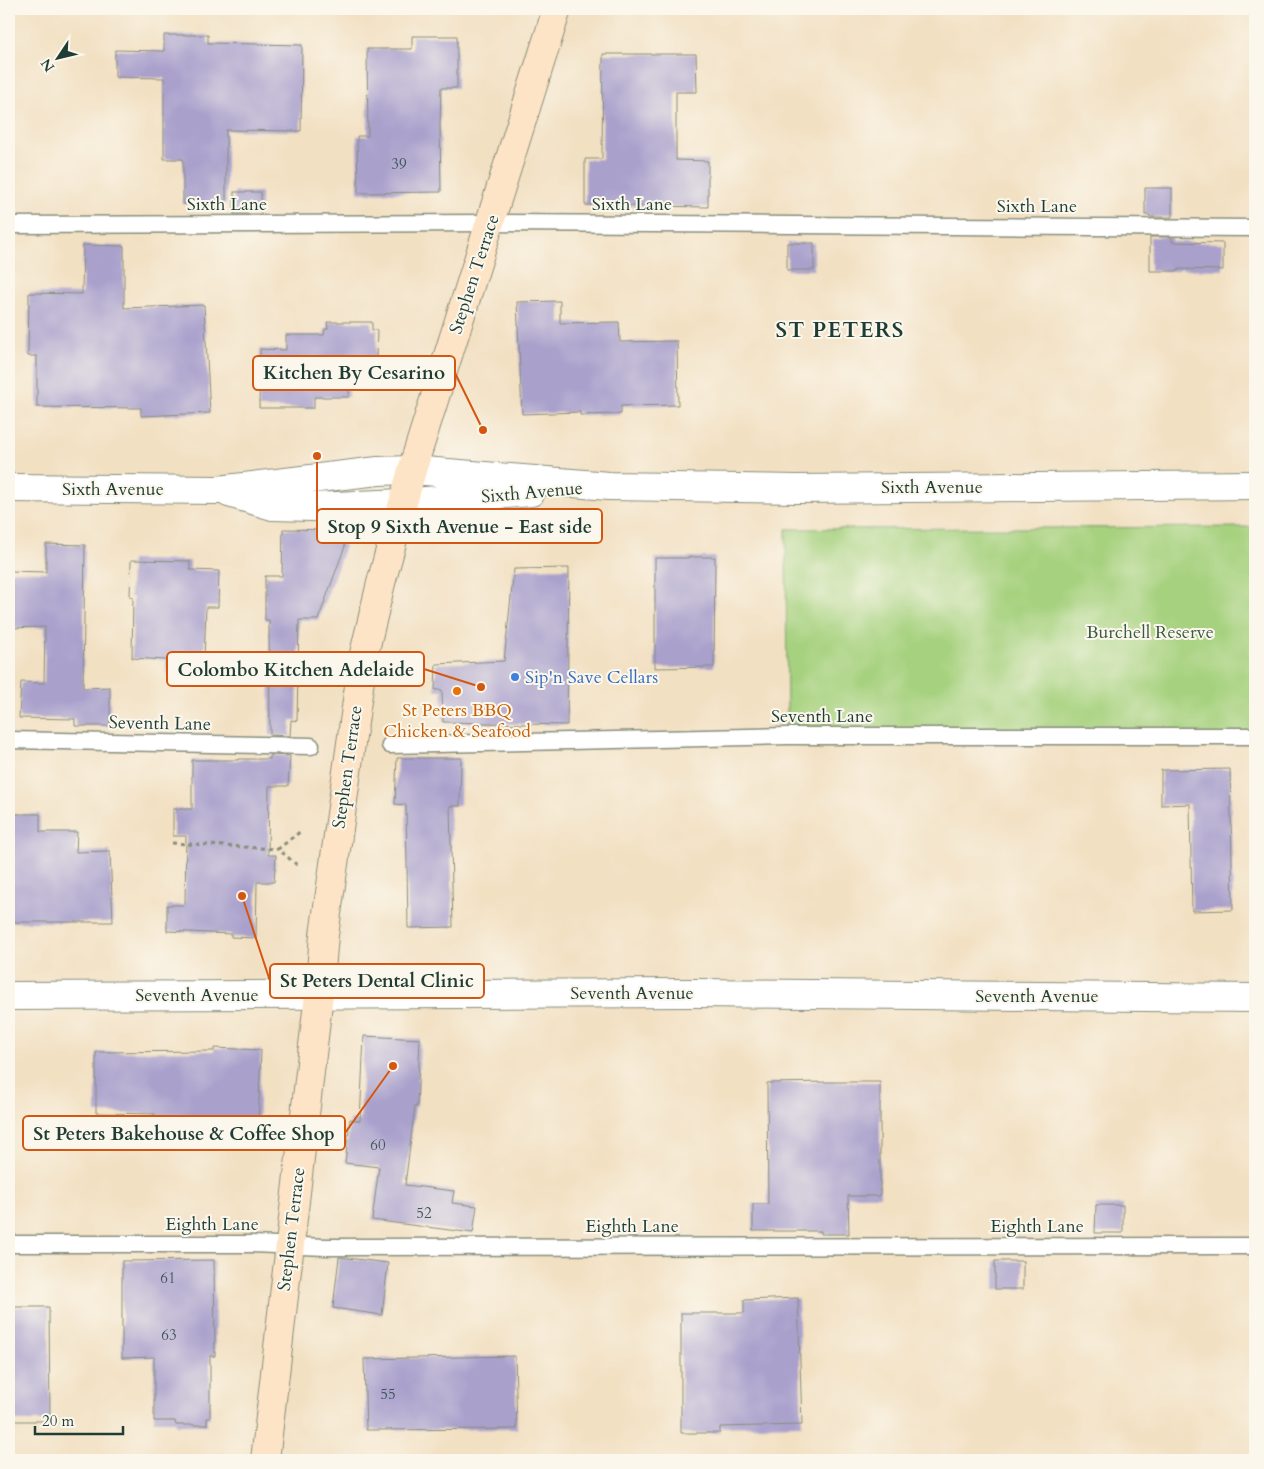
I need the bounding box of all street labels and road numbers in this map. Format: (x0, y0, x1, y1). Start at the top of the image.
street label: Sixth Lane (187, 192, 267, 217)
street label: Sixth Lane (592, 192, 672, 217)
street label: Sixth Lane (997, 194, 1077, 219)
street label: Stephen Terrace (443, 211, 506, 337)
street label: Sixth Avenue (881, 475, 983, 500)
street label: Sixth Avenue (480, 476, 584, 509)
street label: Sixth Avenue (62, 477, 164, 502)
street label: Stephen Terrace (326, 704, 369, 830)
street label: Seventh Lane (771, 704, 873, 729)
street label: Seventh Lane (109, 710, 211, 737)
street label: Seventh Avenue (570, 981, 694, 1006)
street label: Seventh Avenue (135, 983, 259, 1008)
street label: Seventh Avenue (975, 984, 1099, 1009)
street label: Stephen Terrace (272, 1166, 311, 1292)
street label: Eighth Lane (165, 1212, 259, 1237)
street label: Eighth Lane (585, 1214, 679, 1239)
street label: Eighth Lane (990, 1214, 1084, 1239)

